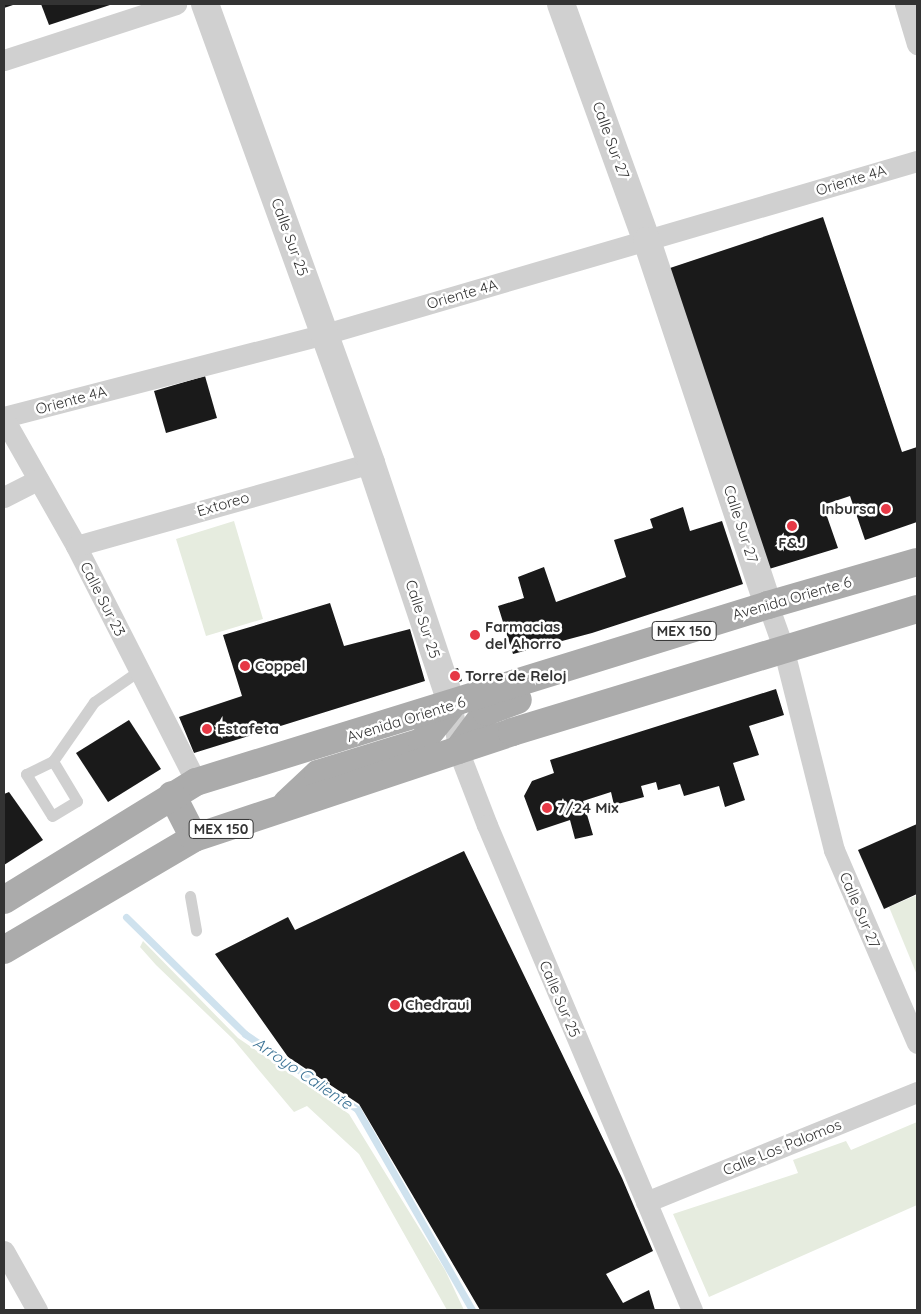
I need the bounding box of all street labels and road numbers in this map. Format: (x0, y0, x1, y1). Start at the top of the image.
street label: Calle Sur 27 (589, 99, 633, 181)
street label: Oriente 4A (814, 161, 888, 199)
street label: Calle Sur 25 (268, 196, 312, 278)
street label: Oriente 4A (425, 275, 499, 313)
street label: Oriente 4A (34, 382, 108, 418)
street label: Calle Sur 27 (720, 483, 762, 565)
street label: Extoreo (195, 488, 251, 520)
street label: Calle Sur 23 (77, 559, 129, 639)
street label: Avenida Oriente 6 (730, 572, 854, 624)
street label: Calle Sur 25 (402, 577, 444, 661)
road number: MEX 150 (652, 620, 716, 642)
street label: Avenida Oriente 6 (345, 692, 467, 746)
road number: MEX 150 (188, 818, 254, 841)
street label: Calle Sur 27 (836, 869, 884, 951)
street label: Calle Sur 25 (536, 958, 584, 1040)
street label: Calle Los Palomos (720, 1115, 844, 1179)

